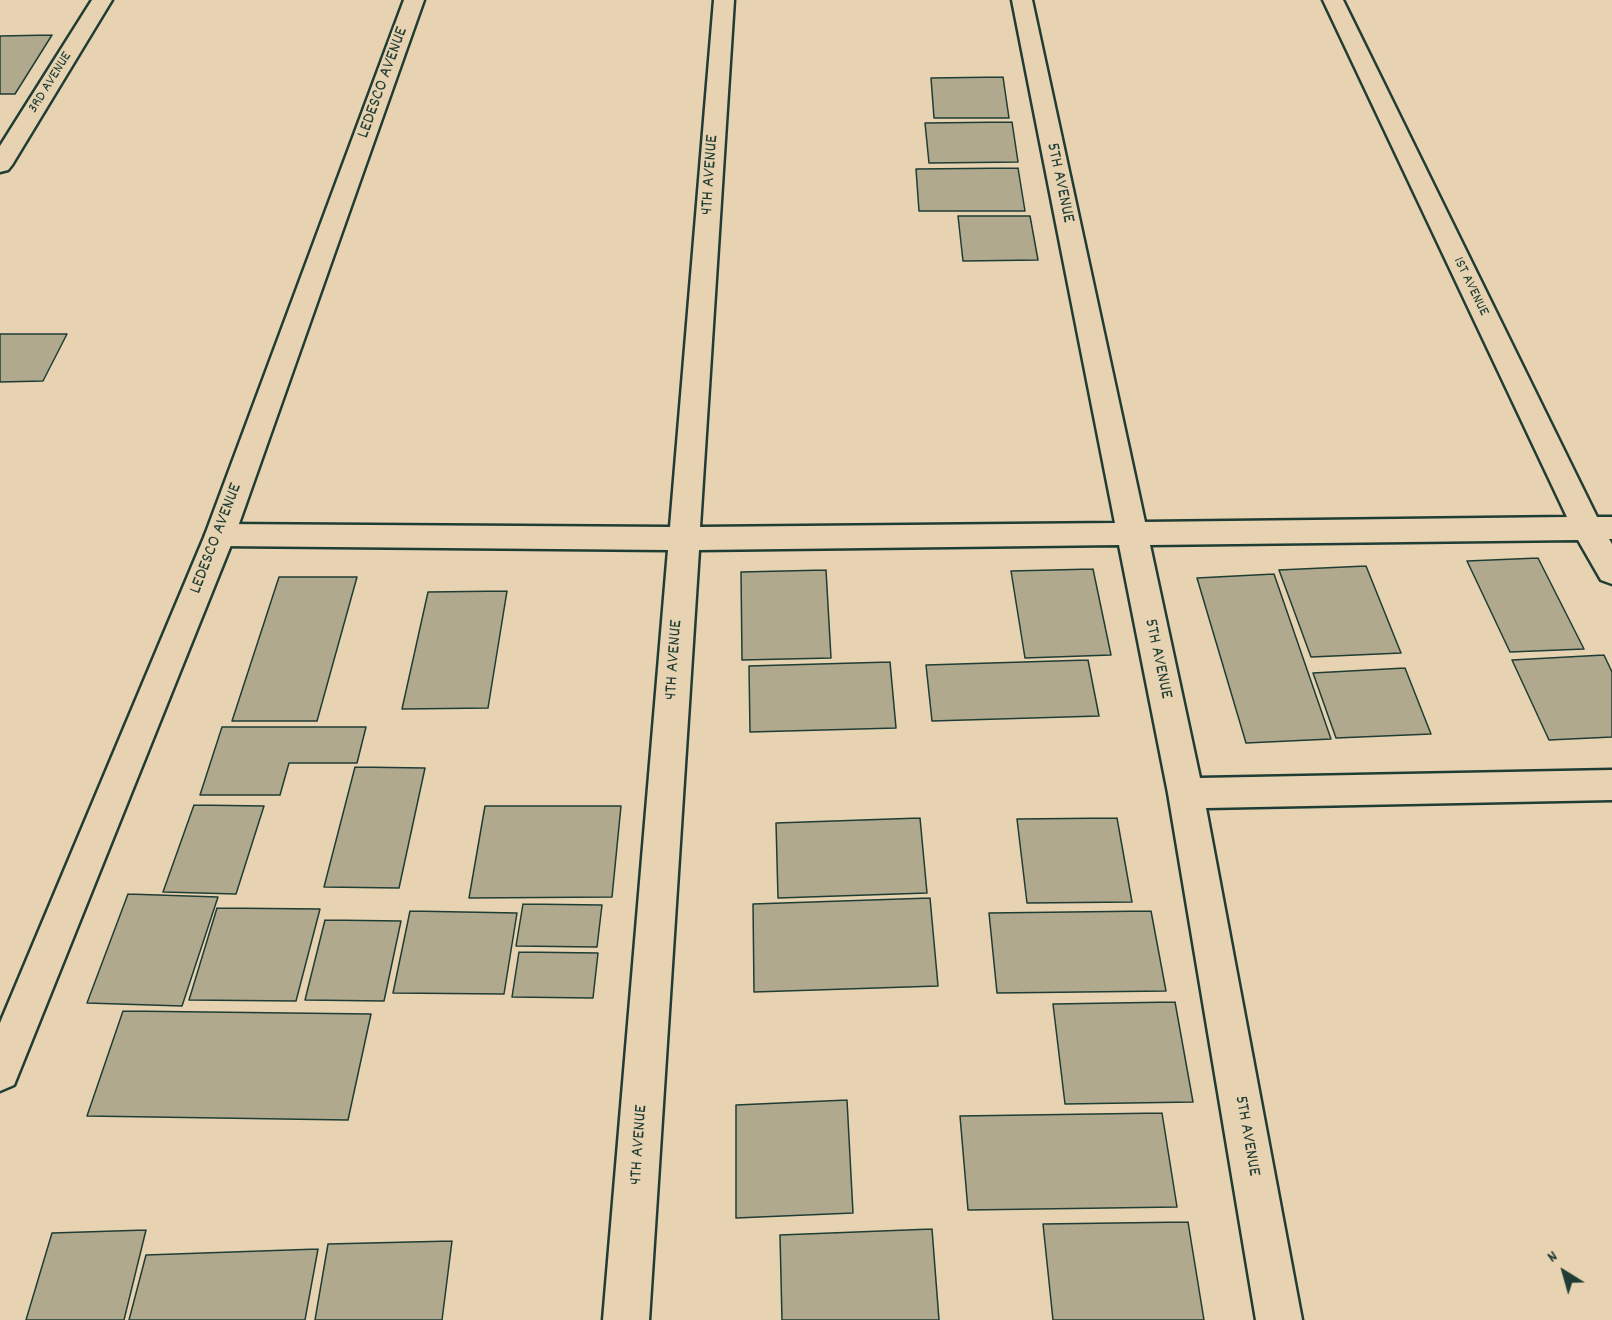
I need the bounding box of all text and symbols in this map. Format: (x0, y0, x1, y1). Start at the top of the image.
street label: LEDESCO AVENUE (354, 24, 414, 142)
street label: 3RD AVENUE (25, 49, 77, 117)
street label: 4TH AVENUE (697, 134, 725, 216)
street label: 5TH AVENUE (1040, 141, 1078, 225)
street label: 1ST AVENUE (1448, 255, 1492, 319)
street label: LEDESCO AVENUE (186, 481, 248, 597)
street label: 5TH AVENUE (1138, 617, 1176, 701)
street label: 4TH AVENUE (661, 619, 689, 701)
street label: 5TH AVENUE (1228, 1094, 1264, 1178)
street label: 4TH AVENUE (626, 1104, 654, 1186)
north arrow (1534, 1242, 1594, 1302)
text: N (1543, 1246, 1563, 1269)

